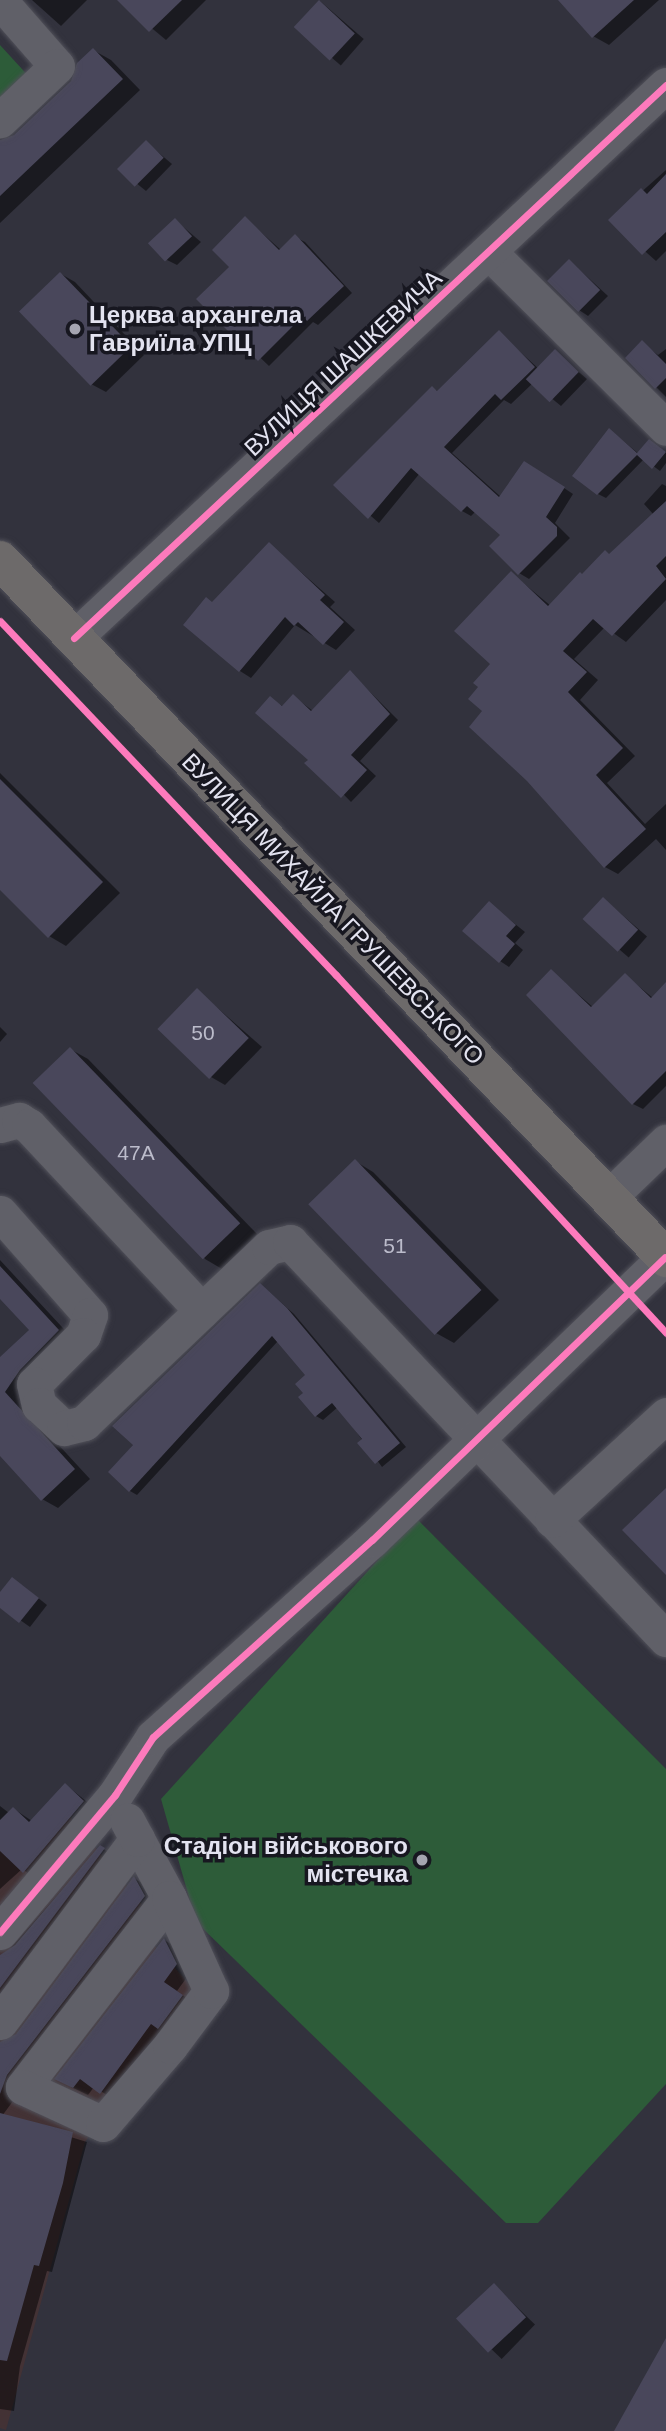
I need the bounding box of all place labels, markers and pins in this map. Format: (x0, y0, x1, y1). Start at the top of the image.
place label: Церква архангела Гавриїла УПЦ (89, 301, 302, 357)
marker: Церква архангела Гавриїла УПЦ (67, 321, 83, 337)
place label: Стадіон військового містечка (164, 1832, 408, 1888)
marker: Стадіон військового містечка (414, 1852, 430, 1868)

